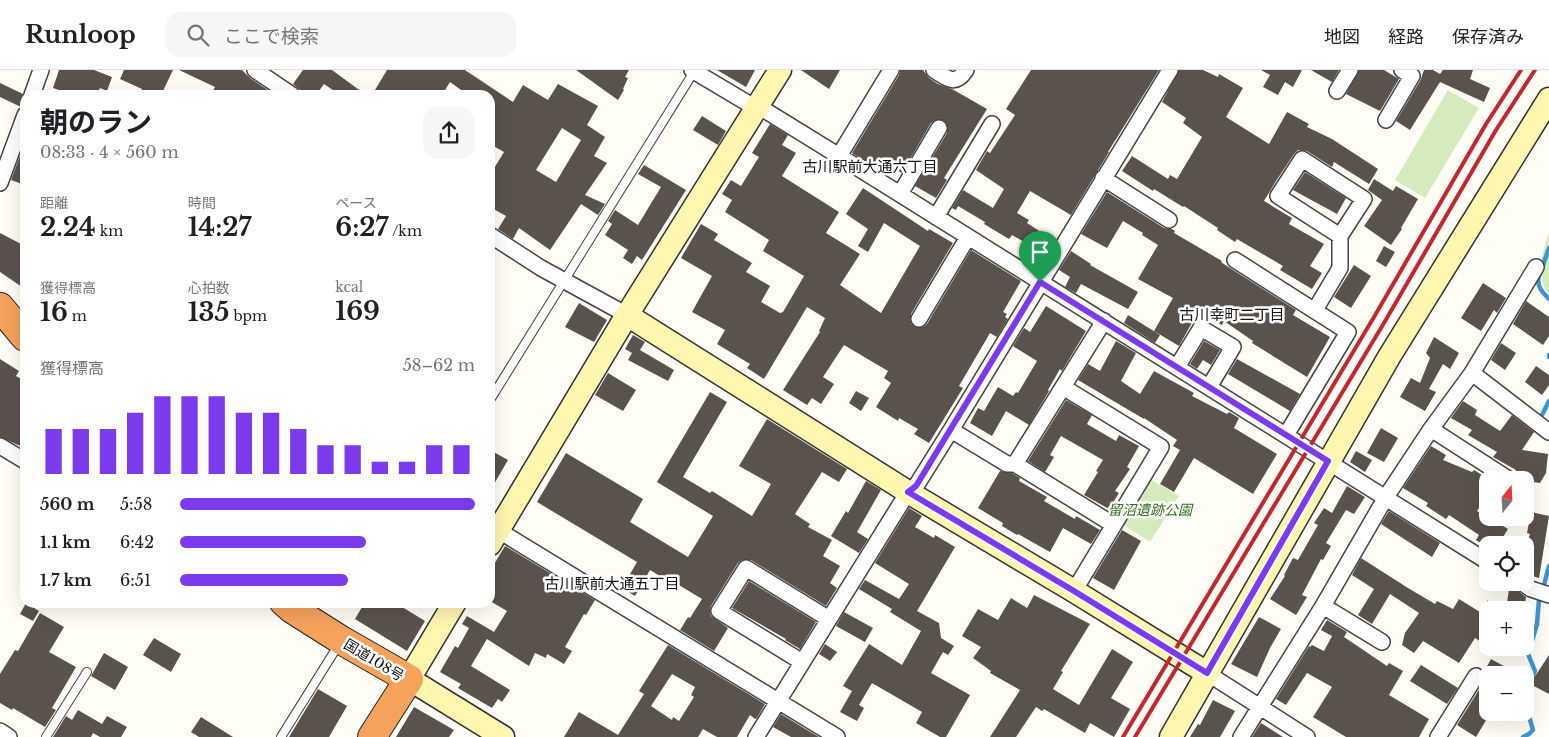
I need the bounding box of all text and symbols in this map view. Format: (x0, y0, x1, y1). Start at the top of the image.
search box (166, 12, 516, 57)
text: Runloop (25, 20, 136, 49)
icon: search (184, 21, 212, 49)
text: ここで検索 (224, 25, 319, 48)
text: 地図 (1324, 26, 1360, 48)
text: 経路 (1388, 26, 1424, 48)
text: 保存済み (1452, 26, 1524, 48)
text: 朝のラン (40, 105, 152, 140)
button: share (423, 107, 475, 159)
text: 08:33 · 4 × 560 m (40, 142, 179, 162)
district label: 古川駅前大通六丁目 (802, 157, 938, 176)
text: 距離 (40, 194, 68, 212)
text: 時間 (188, 194, 216, 212)
text: ペース (335, 194, 377, 212)
text: 2.24 (40, 212, 96, 243)
text: 14:27 (188, 212, 251, 243)
text: 6:27 (335, 212, 388, 243)
text: km (96, 222, 123, 240)
text: /km (388, 222, 422, 240)
pin (1019, 231, 1061, 282)
icon: arrive (1026, 238, 1054, 266)
text: kcal (335, 278, 363, 296)
text: 獲得標高 (40, 279, 96, 297)
text: 心拍数 (188, 279, 230, 297)
text: 169 (335, 296, 380, 327)
text: 16 (40, 297, 68, 328)
text: 135 (188, 297, 229, 328)
district label: 古川幸町二丁目 (1179, 305, 1285, 324)
text: m (68, 307, 87, 325)
text: bpm (229, 307, 267, 325)
text: 58–62 m (403, 355, 475, 375)
text: 獲得標高 (40, 358, 104, 378)
north arrow (1479, 471, 1534, 526)
map controls (1479, 471, 1534, 721)
text: 560 m (40, 494, 94, 514)
text: 5:58 (120, 494, 152, 514)
park label: 留沼遺跡公園 (1108, 501, 1194, 519)
text: 1.1 km (40, 532, 91, 552)
text: 6:42 (120, 532, 154, 552)
button: locate (1479, 536, 1534, 591)
text: 1.7 km (40, 570, 92, 590)
text: 6:51 (120, 570, 151, 590)
district label: 古川駅前大通五丁目 (544, 574, 680, 593)
button: + (1479, 601, 1534, 656)
street label: 国道108号 (341, 635, 407, 685)
button: − (1479, 666, 1534, 721)

